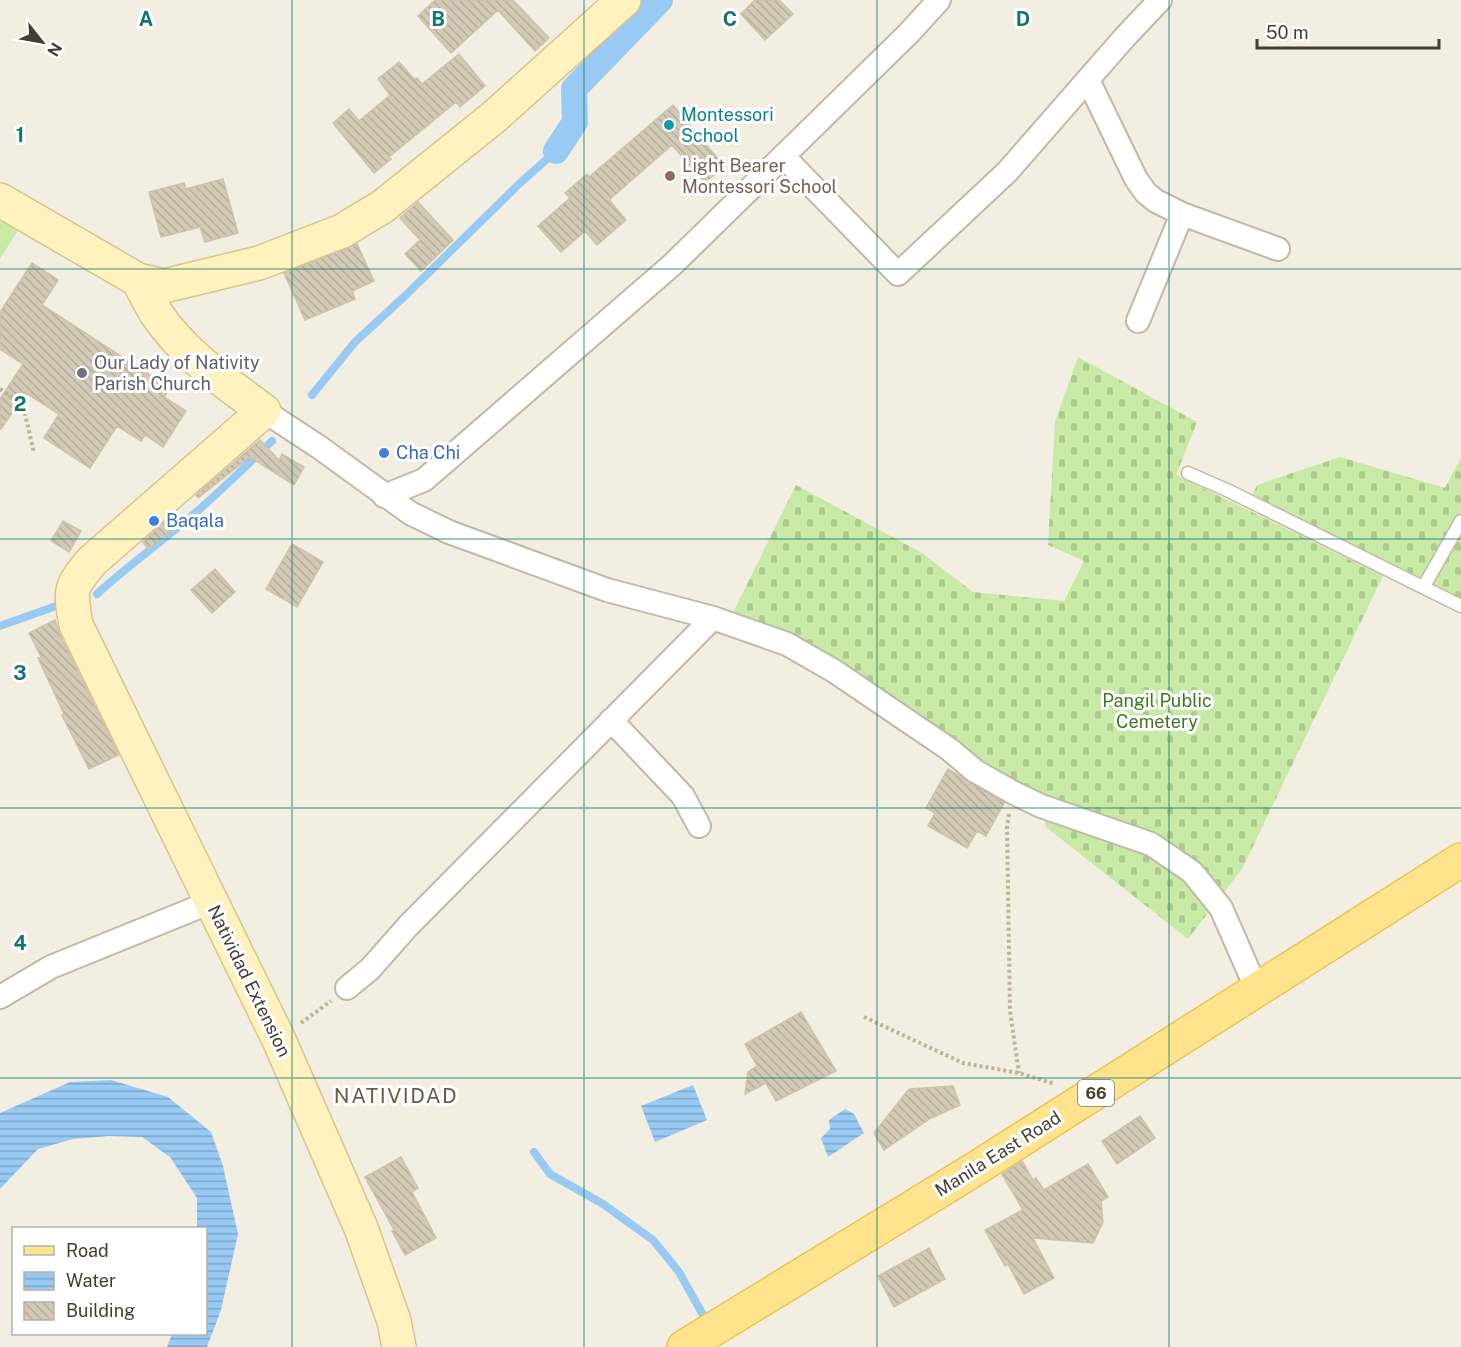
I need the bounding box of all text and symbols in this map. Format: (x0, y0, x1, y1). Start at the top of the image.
text: A (139, 7, 153, 31)
text: B (431, 7, 445, 31)
text: C (723, 7, 737, 31)
text: D (1016, 7, 1030, 31)
north arrow (12, 12, 72, 72)
scale bar (1257, 12, 1438, 50)
text: 50 m (1266, 22, 1309, 43)
text: N (43, 39, 66, 60)
place label: Montessori School (681, 104, 774, 146)
marker: Montessori School (662, 118, 676, 132)
text: 1 (16, 123, 24, 147)
place label: Light Bearer Montessori School (682, 155, 837, 197)
marker: Light Bearer Montessori School (663, 169, 677, 183)
place label: Our Lady of Nativity Parish Church (94, 352, 260, 394)
marker: Our Lady of Nativity Parish Church (75, 366, 89, 380)
text: 2 (14, 392, 26, 416)
place label: Cha Chi (396, 442, 460, 463)
marker: Cha Chi (377, 446, 391, 460)
place label: Baqala (166, 510, 224, 531)
marker: Baqala (147, 514, 161, 528)
text: 3 (13, 661, 27, 685)
park label: Pangil Public Cemetery (1102, 690, 1212, 732)
street label: Natividad Extension (204, 902, 295, 1060)
text: 4 (13, 931, 27, 955)
road number: 66 (1078, 1080, 1114, 1106)
district label: NATIVIDAD (334, 1083, 458, 1108)
street label: Manila East Road (931, 1106, 1064, 1201)
legend (12, 1227, 207, 1335)
text: Road (66, 1240, 109, 1261)
text: Water (66, 1270, 116, 1291)
text: Building (66, 1300, 135, 1321)

